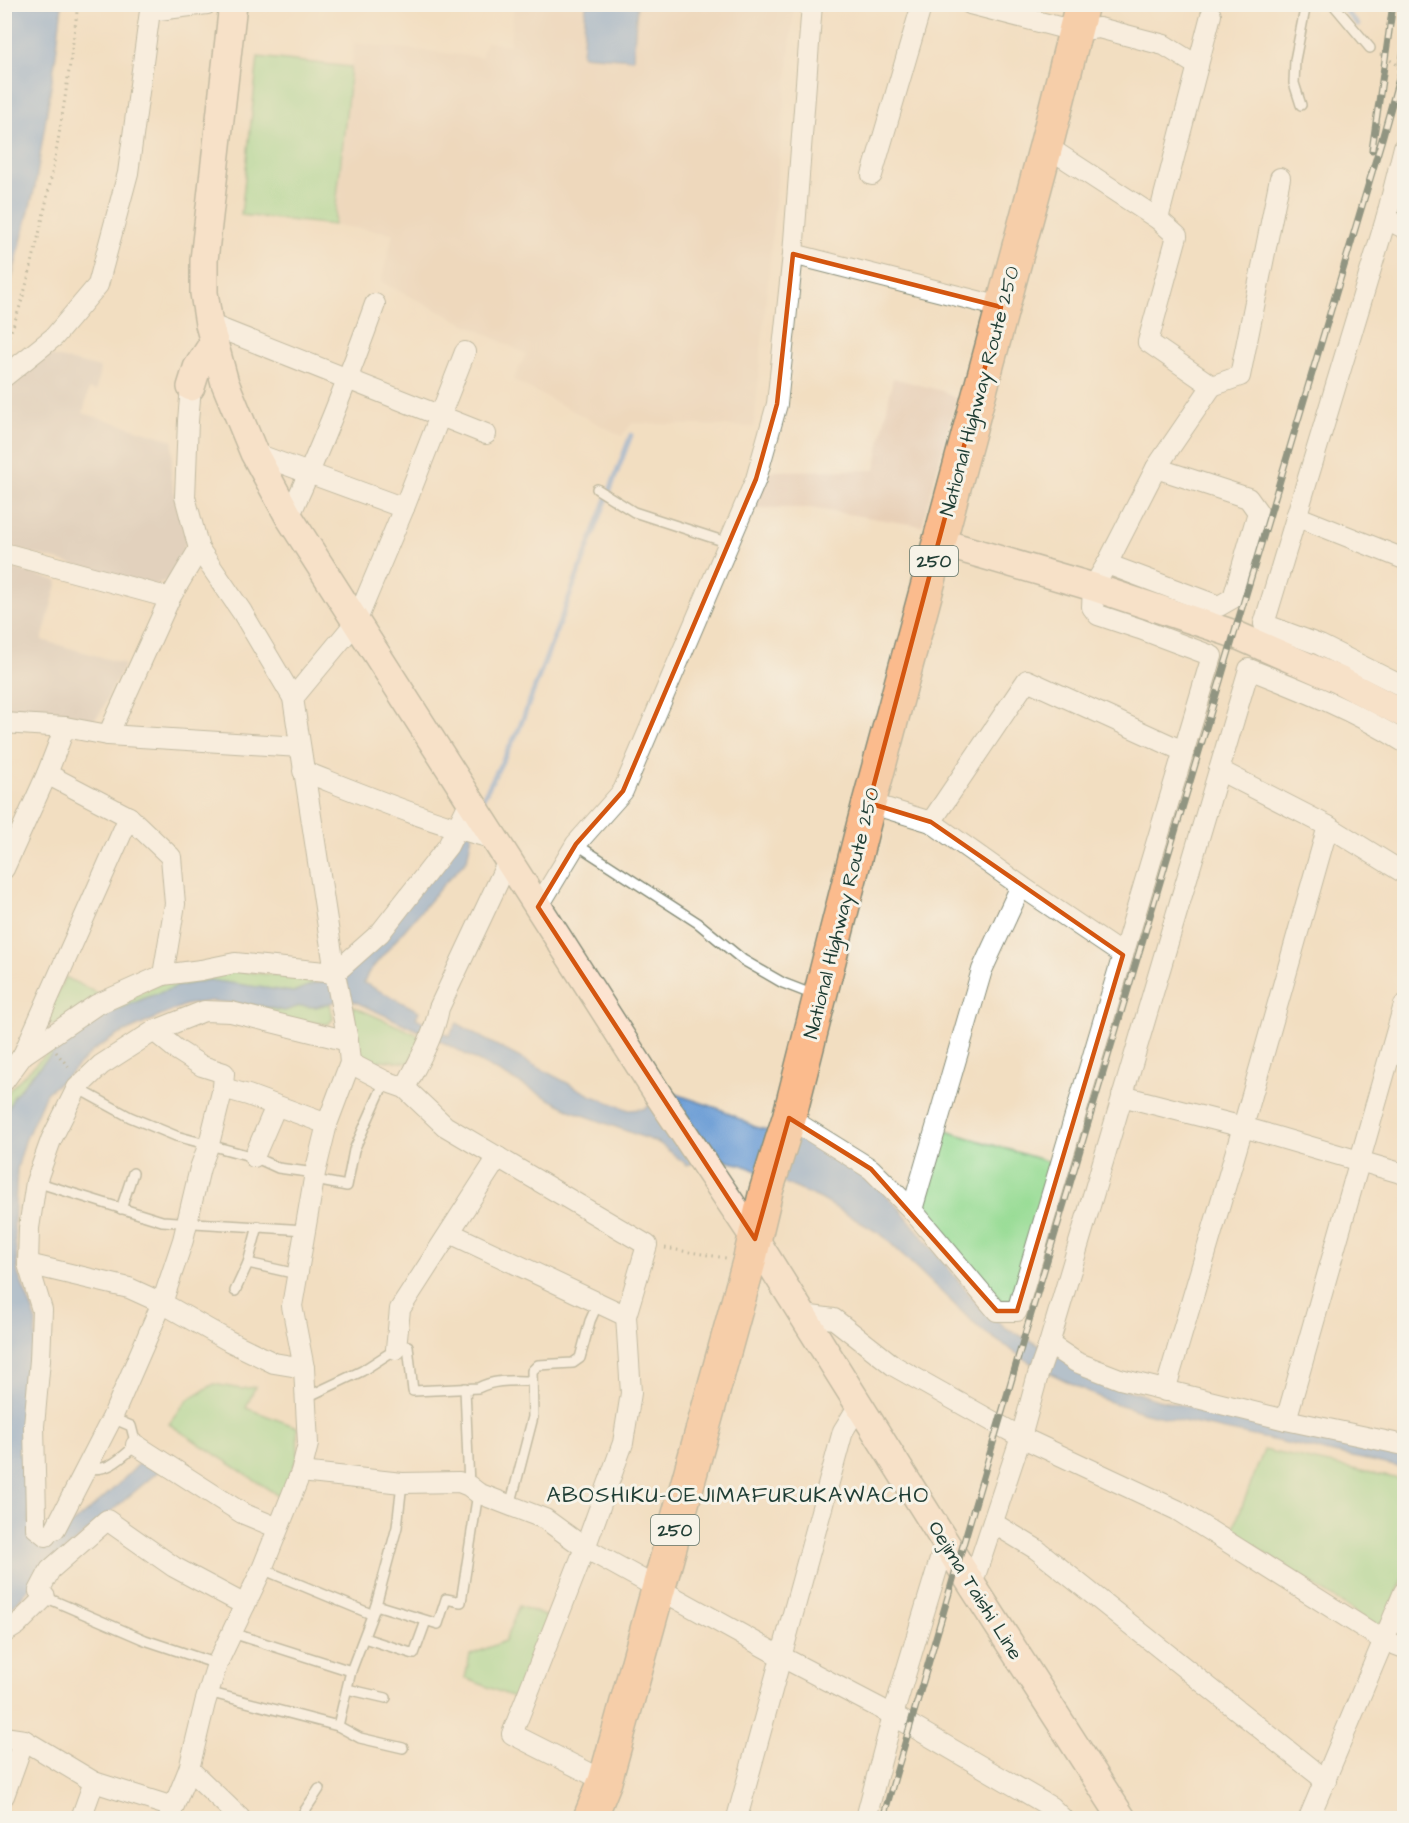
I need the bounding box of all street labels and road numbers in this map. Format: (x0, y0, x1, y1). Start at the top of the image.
street label: National Highway Route 250 (933, 263, 1028, 520)
road number: 250 (910, 546, 958, 576)
street label: National Highway Route 250 (797, 784, 888, 1042)
road number: 250 (651, 1515, 699, 1545)
street label: Oejima Taishi Line (921, 1516, 1029, 1665)

